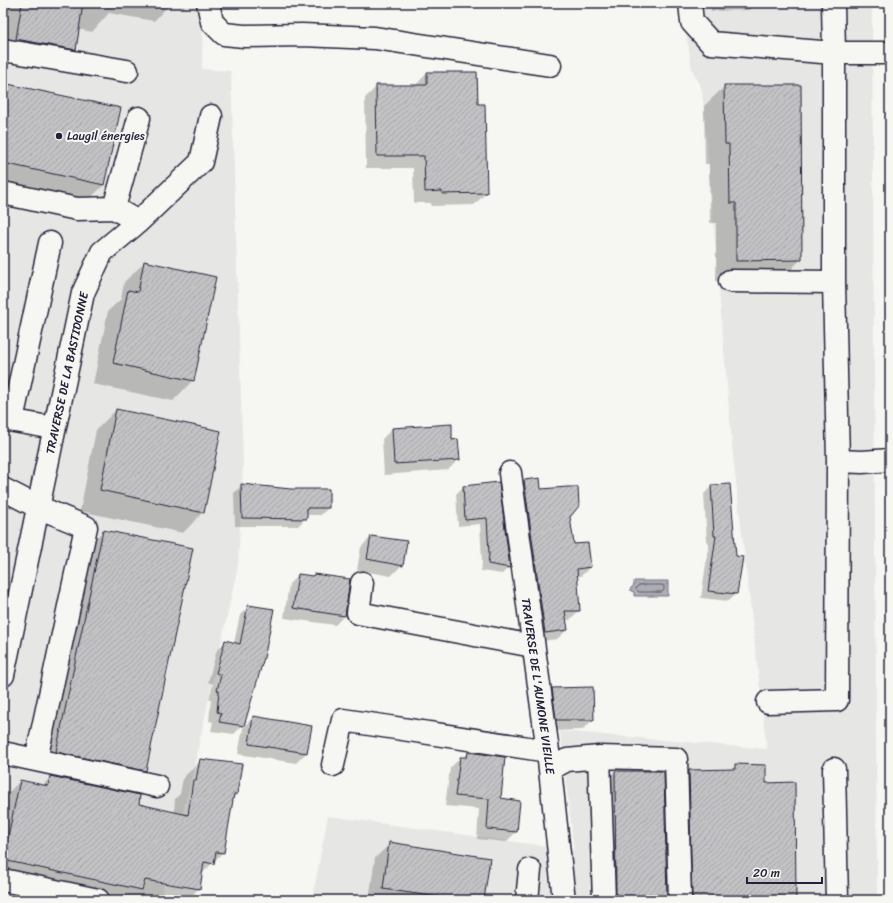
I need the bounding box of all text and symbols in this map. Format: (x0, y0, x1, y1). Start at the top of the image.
place label: Laugil énergies (67, 125, 145, 147)
marker: Laugil énergies (54, 131, 64, 141)
street label: TRAVERSE DE LA BASTIDONNE (39, 289, 95, 456)
street label: TRAVERSE DE L'AUMONE VIEILLE (515, 596, 561, 777)
scale bar (747, 859, 822, 885)
text: 20 m (753, 862, 780, 884)

